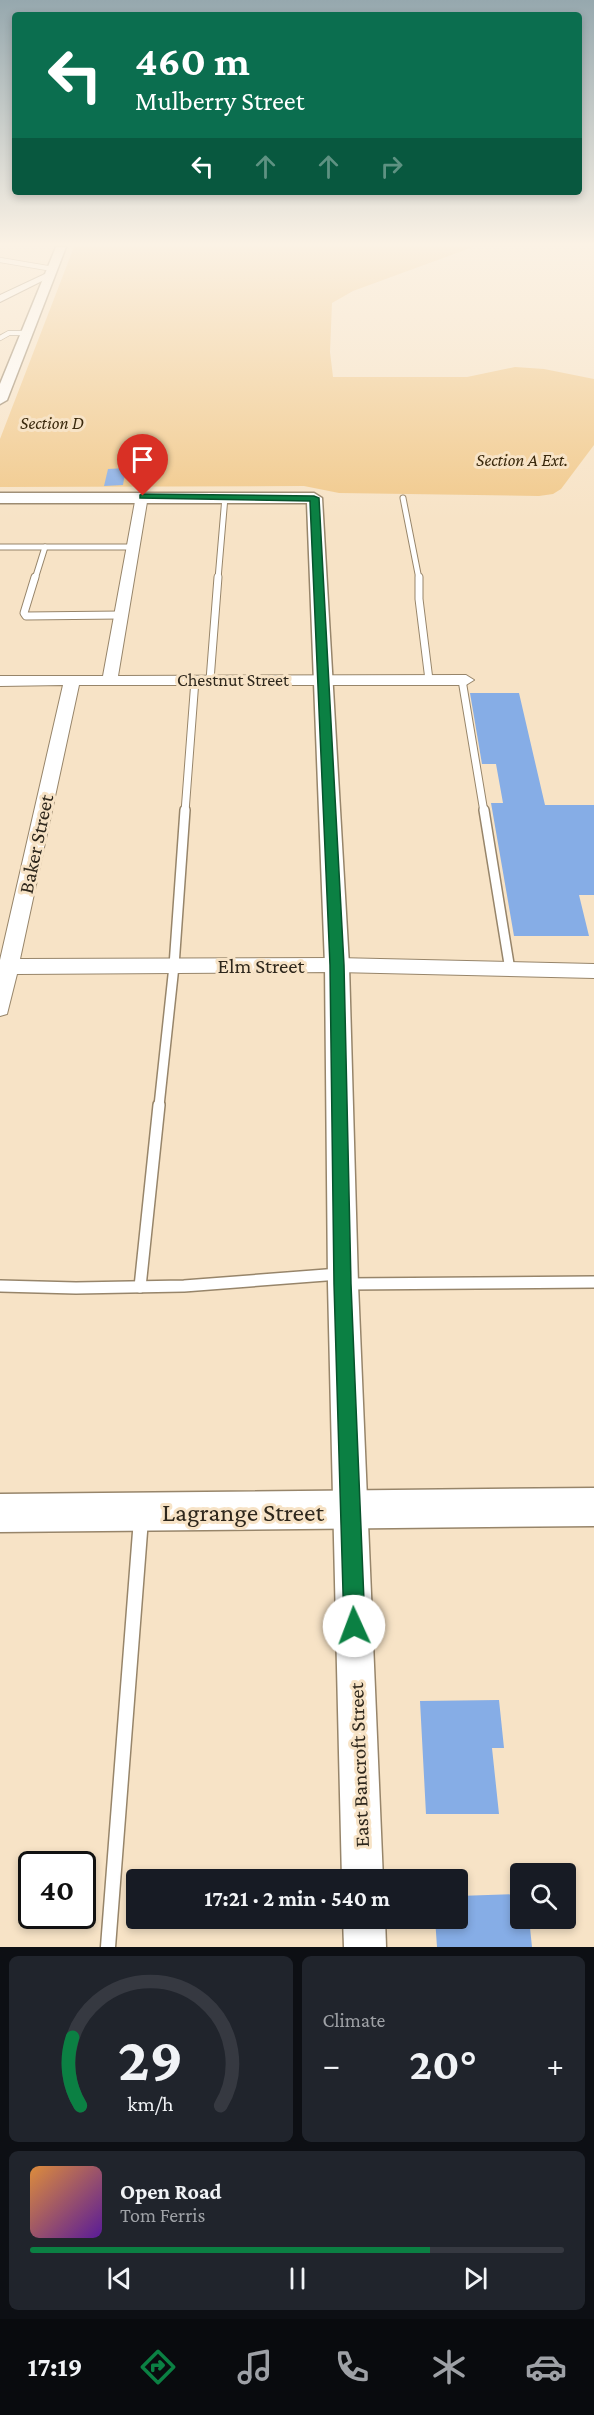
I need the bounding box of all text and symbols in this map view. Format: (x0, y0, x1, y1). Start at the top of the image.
icon: left (36, 36, 114, 114)
text: 460 m (135, 37, 250, 84)
text: Mulberry Street (135, 86, 305, 116)
icon: left (186, 150, 219, 183)
icon: ahead (249, 150, 282, 183)
icon: ahead (312, 150, 345, 183)
icon: right (375, 150, 408, 183)
park label: Section D (20, 413, 84, 433)
pin (117, 434, 168, 496)
icon: arrive (126, 443, 159, 476)
park label: Section A Ext. (476, 450, 568, 470)
street label: Chestnut Street (177, 670, 290, 690)
street label: Baker Street (14, 791, 58, 896)
street label: Elm Street (218, 954, 306, 978)
street label: Lagrange Street (162, 1498, 324, 1527)
position arrow (322, 1594, 386, 1658)
street label: East Bancroft Street (344, 1681, 374, 1848)
speed limit sign: 40 (18, 1851, 96, 1929)
map controls (510, 1863, 576, 1929)
button: search (510, 1863, 576, 1929)
text: 17:21 · 2 min · 540 m (204, 1886, 390, 1911)
text: Climate (323, 2009, 385, 2031)
text: 29 (118, 2024, 184, 2093)
text: 20° (409, 2039, 477, 2089)
text: − (323, 2046, 340, 2083)
text: + (547, 2046, 564, 2083)
text: km/h (128, 2092, 174, 2116)
text: Open Road (120, 2179, 222, 2204)
text: Tom Ferris (120, 2204, 205, 2226)
icon: previous (103, 2262, 136, 2295)
icon: pause (281, 2262, 314, 2295)
icon: next (459, 2262, 492, 2295)
icon: directions (137, 2346, 179, 2388)
icon: music (234, 2346, 276, 2388)
icon: phone (331, 2346, 373, 2388)
icon: climate (428, 2346, 470, 2388)
icon: car (525, 2346, 567, 2388)
text: 17:19 (27, 2352, 82, 2382)

